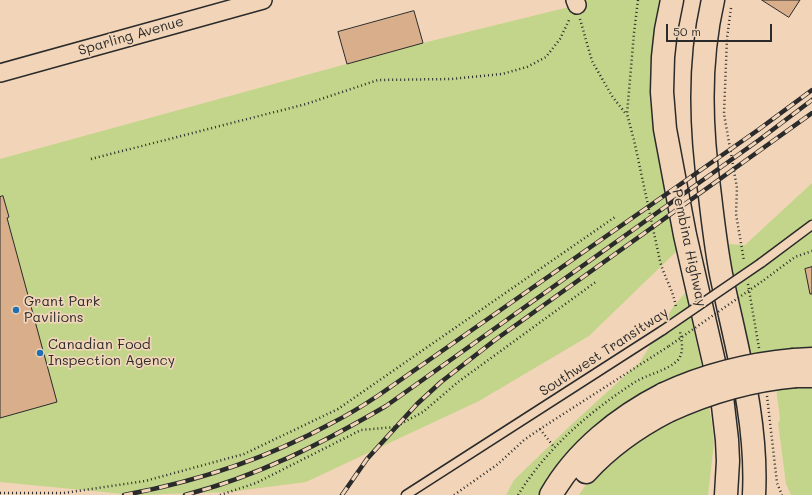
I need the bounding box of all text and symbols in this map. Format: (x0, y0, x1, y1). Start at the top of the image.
street label: Sparling Avenue (76, 13, 186, 59)
scale bar (668, 16, 774, 42)
text: 50 m (673, 23, 701, 39)
street label: Pembina Highway (668, 188, 710, 308)
place label: Grant Park Pavilions (24, 294, 100, 326)
street label: Southwest Transitway (536, 304, 672, 400)
marker: Grant Park Pavilions (11, 305, 21, 315)
place label: Canadian Food Inspection Agency (48, 337, 175, 370)
marker: Canadian Food Inspection Agency (35, 348, 45, 358)

